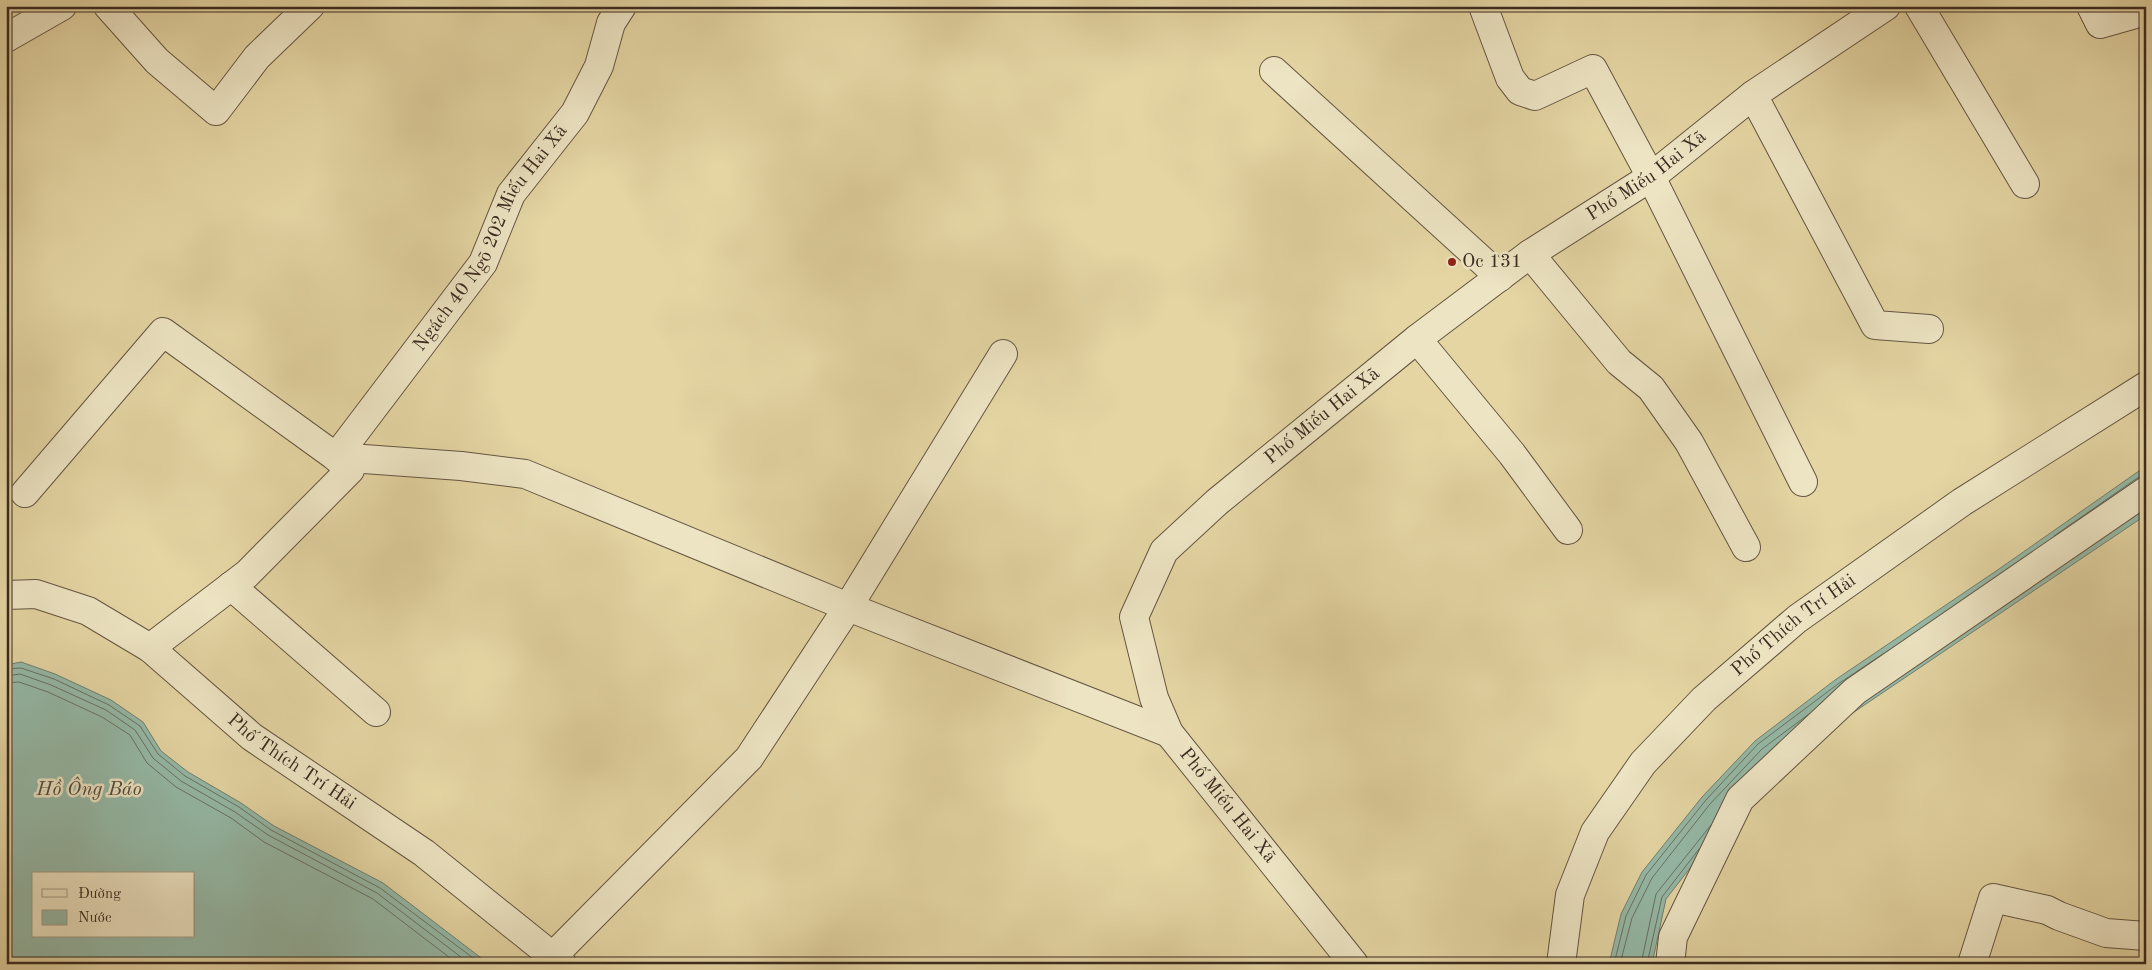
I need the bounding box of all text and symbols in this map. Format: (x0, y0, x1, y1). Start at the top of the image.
street label: Ngách 40 Ngõ 202 Miếu Hai Xã (410, 121, 571, 355)
street label: Phố Miếu Hai Xã (1584, 127, 1710, 225)
place label: Oc 131 (1462, 253, 1522, 272)
marker: Oc 131 (1446, 256, 1458, 268)
street label: Phố Miếu Hai Xã (1261, 364, 1384, 468)
street label: Phố Thích Trí Hải (1728, 571, 1859, 680)
street label: Phố Thích Trí Hải (224, 710, 359, 814)
street label: Phố Miếu Hai Xã (1175, 744, 1280, 868)
water label: Hồ Ông Báo (35, 776, 142, 800)
legend (32, 872, 195, 938)
text: Đường (78, 887, 121, 902)
text: Nước (78, 911, 112, 926)

